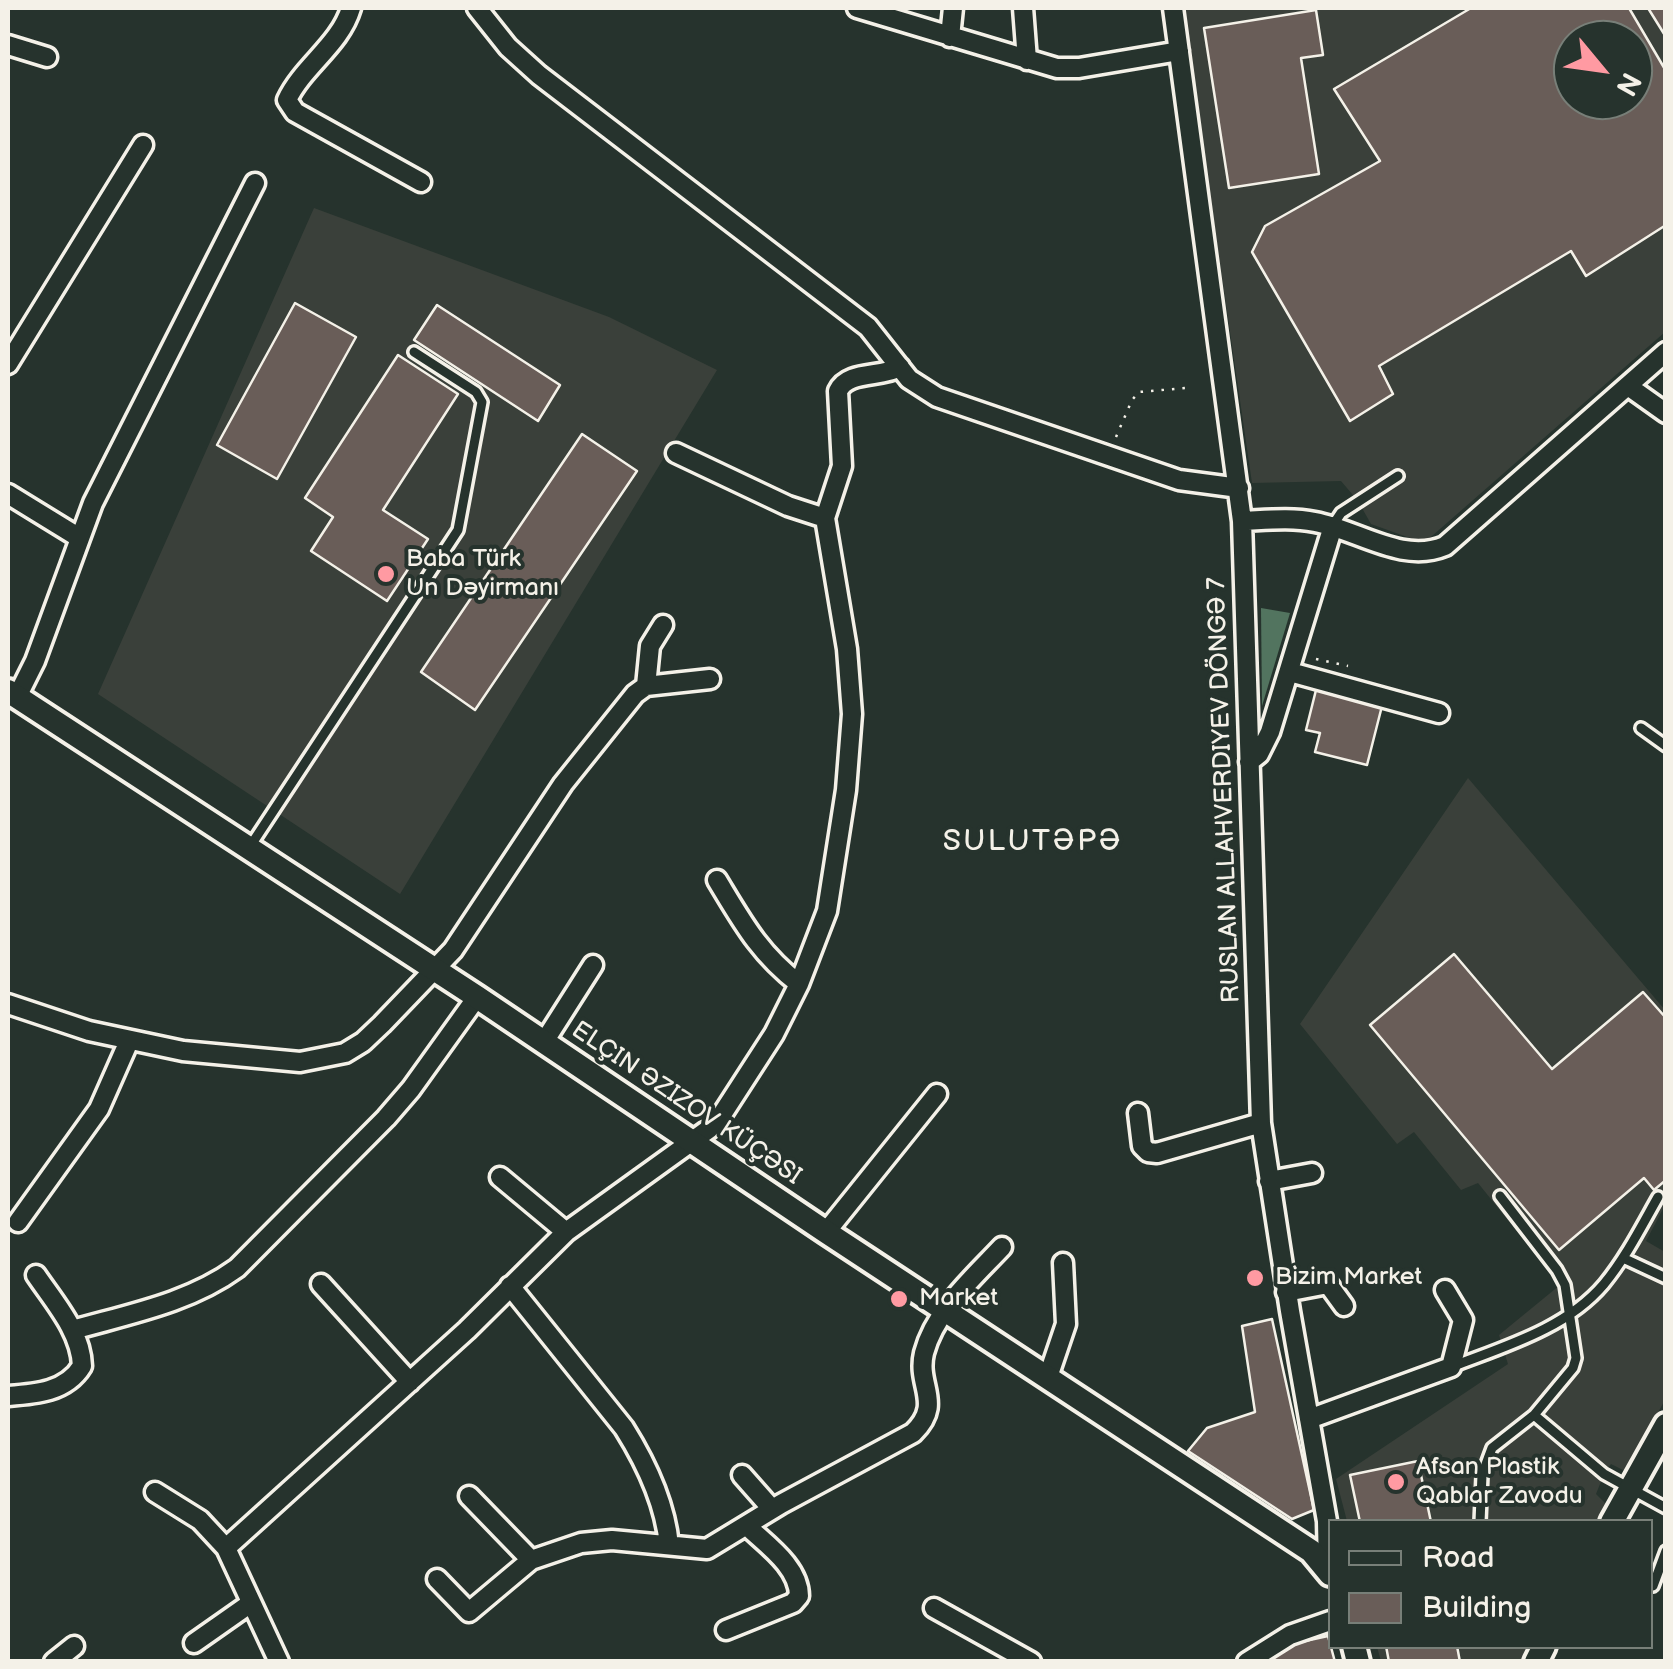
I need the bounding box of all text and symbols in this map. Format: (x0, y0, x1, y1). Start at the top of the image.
north arrow (1553, 20, 1653, 120)
text: N (1608, 67, 1647, 101)
place label: Baba Türk Un Dəyirmanı (406, 545, 559, 604)
marker: Baba Türk Un Dəyirmanı (375, 563, 397, 585)
street label: RUSLAN ALLAHVERDIYEV DÖNGƏ 7 (1203, 577, 1247, 1003)
district label: SULUTƏPƏ (943, 824, 1123, 860)
street label: ELÇIN ƏZIZOV KÜÇƏSI (565, 1016, 807, 1192)
place label: Bizim Market (1275, 1263, 1422, 1293)
marker: Bizim Market (1244, 1267, 1266, 1289)
place label: Market (919, 1284, 998, 1314)
marker: Market (888, 1288, 910, 1310)
place label: Afsan Plastik Qablar Zavodu (1416, 1453, 1583, 1512)
marker: Afsan Plastik Qablar Zavodu (1385, 1471, 1407, 1493)
legend (1328, 1519, 1653, 1649)
text: Road (1422, 1540, 1495, 1576)
text: Building (1422, 1590, 1531, 1626)

